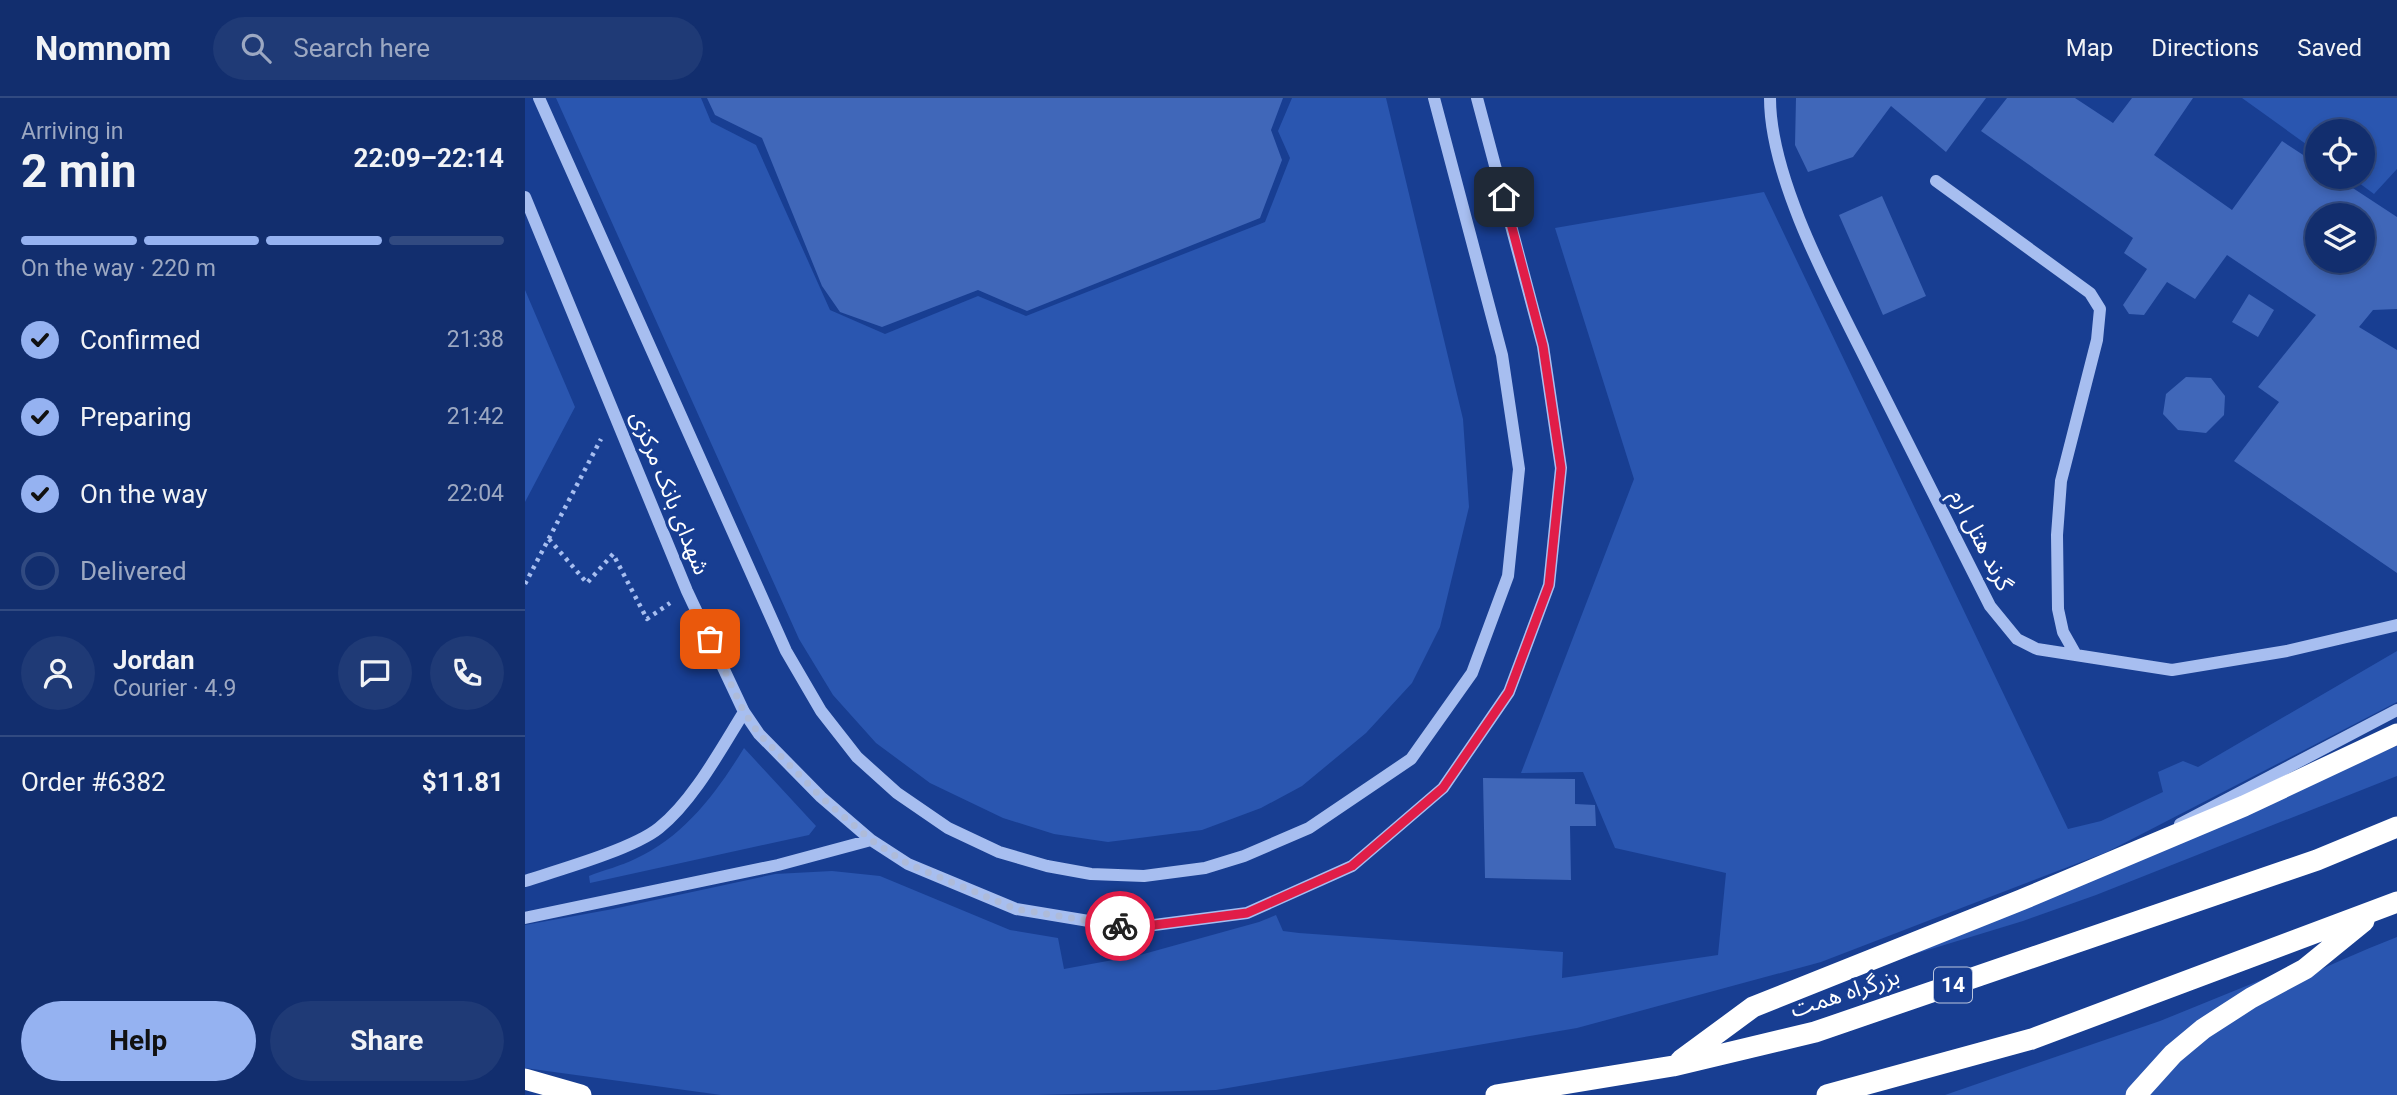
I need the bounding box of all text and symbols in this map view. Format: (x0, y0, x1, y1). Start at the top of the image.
search box (213, 17, 703, 80)
text: Nomnom (35, 29, 171, 68)
icon: search (237, 29, 275, 67)
text: Search here (293, 33, 430, 63)
text: Map (2066, 34, 2113, 62)
text: Directions (2151, 34, 2259, 62)
text: Saved (2297, 34, 2362, 62)
text: Arriving in (21, 118, 124, 145)
map controls (2305, 119, 2375, 273)
button: locate (2305, 119, 2375, 189)
text: 22:09–22:14 (354, 143, 504, 173)
text: 2 min (21, 144, 137, 198)
pin (1474, 167, 1534, 227)
icon: home (1485, 178, 1523, 216)
button: layers (2305, 203, 2375, 273)
text: On the way · 220 m (21, 255, 216, 282)
icon: check (21, 321, 59, 359)
text: Confirmed (80, 325, 201, 355)
text: 21:38 (447, 326, 504, 353)
icon: check (21, 398, 59, 436)
text: Preparing (80, 402, 192, 432)
text: 21:42 (447, 403, 504, 430)
street label: شهدای بانک مرکزی (625, 407, 715, 579)
icon: check (21, 475, 59, 513)
text: On the way (80, 479, 208, 509)
text: 22:04 (447, 480, 504, 507)
street label: گرند هتل ارم (1940, 485, 2018, 598)
text: Delivered (80, 556, 187, 586)
pin (680, 609, 740, 669)
icon: bag (691, 620, 729, 658)
button: person (21, 636, 95, 710)
button: chat (338, 636, 412, 710)
button: phone (430, 636, 504, 710)
text: Jordan (113, 645, 195, 675)
text: Courier · 4.9 (113, 675, 236, 702)
text: Order #6382 (21, 767, 166, 797)
text: $11.81 (422, 767, 504, 797)
courier (1085, 891, 1155, 961)
icon: bike (1101, 907, 1139, 945)
street label: بزرگراه همت (1787, 963, 1903, 1023)
road number: 14 (1934, 968, 1972, 1002)
button: Help (21, 1001, 256, 1081)
button: Share (270, 1001, 504, 1081)

